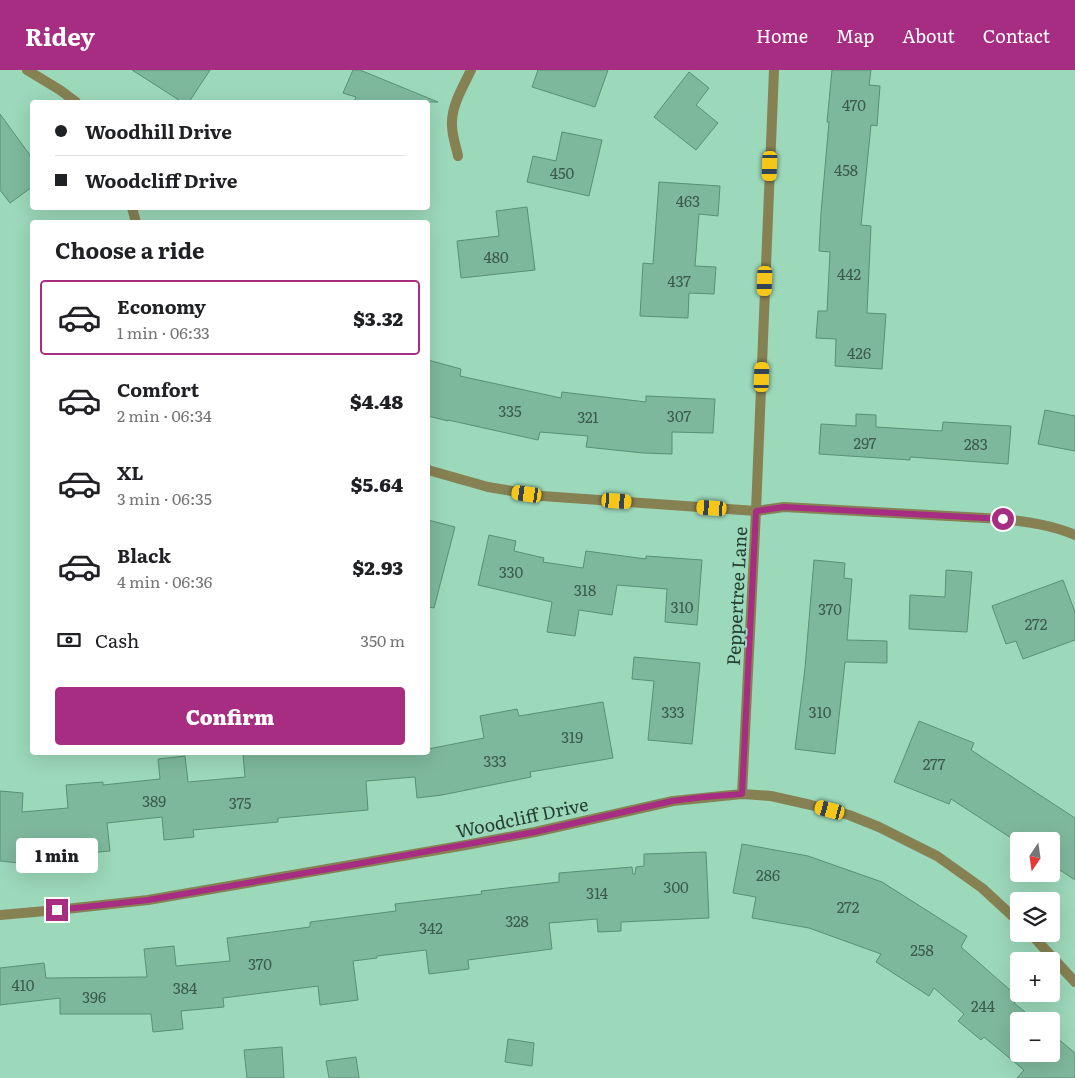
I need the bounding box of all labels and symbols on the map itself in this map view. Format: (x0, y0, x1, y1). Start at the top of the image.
house number: 470 (842, 93, 866, 116)
car (761, 151, 778, 181)
house number: 458 (834, 158, 858, 181)
house number: 450 (550, 161, 575, 184)
house number: 463 (676, 189, 700, 212)
house number: 480 (483, 245, 509, 268)
house number: 442 (837, 262, 861, 285)
car (756, 266, 773, 296)
house number: 437 (667, 269, 691, 292)
house number: 426 (847, 341, 871, 364)
car (753, 362, 770, 392)
house number: 335 (498, 399, 522, 422)
house number: 307 (667, 404, 692, 427)
house number: 321 (577, 405, 599, 428)
house number: 297 (854, 431, 877, 454)
house number: 283 (964, 432, 988, 455)
car (511, 484, 542, 504)
car (601, 492, 632, 510)
car (696, 499, 727, 517)
route start (992, 508, 1014, 530)
street label: Peppertree Lane (719, 526, 753, 666)
house number: 330 (499, 560, 524, 583)
house number: 318 (574, 578, 596, 601)
house number: 310 (671, 595, 694, 618)
house number: 370 (818, 597, 842, 620)
house number: 272 (1025, 612, 1048, 635)
house number: 333 (661, 700, 685, 723)
house number: 310 (809, 700, 832, 723)
house number: 319 (561, 725, 583, 748)
house number: 333 (483, 749, 507, 772)
house number: 277 (923, 752, 946, 775)
house number: 389 (142, 789, 166, 812)
street label: Woodcliff Drive (453, 790, 591, 844)
house number: 375 (229, 791, 252, 814)
car (813, 799, 846, 821)
north arrow (1010, 832, 1060, 882)
callout: 1 min (16, 838, 98, 872)
house number: 286 (756, 863, 780, 886)
house number: 300 (663, 875, 689, 898)
house number: 314 (586, 881, 608, 904)
house number: 272 (837, 895, 860, 918)
route end (46, 899, 68, 921)
house number: 328 (505, 909, 529, 932)
house number: 342 (419, 916, 443, 939)
house number: 258 (910, 938, 934, 961)
house number: 370 (248, 952, 272, 975)
house number: 410 (11, 973, 35, 996)
house number: 384 (173, 976, 197, 999)
house number: 396 (82, 985, 106, 1008)
house number: 244 (971, 994, 995, 1017)

